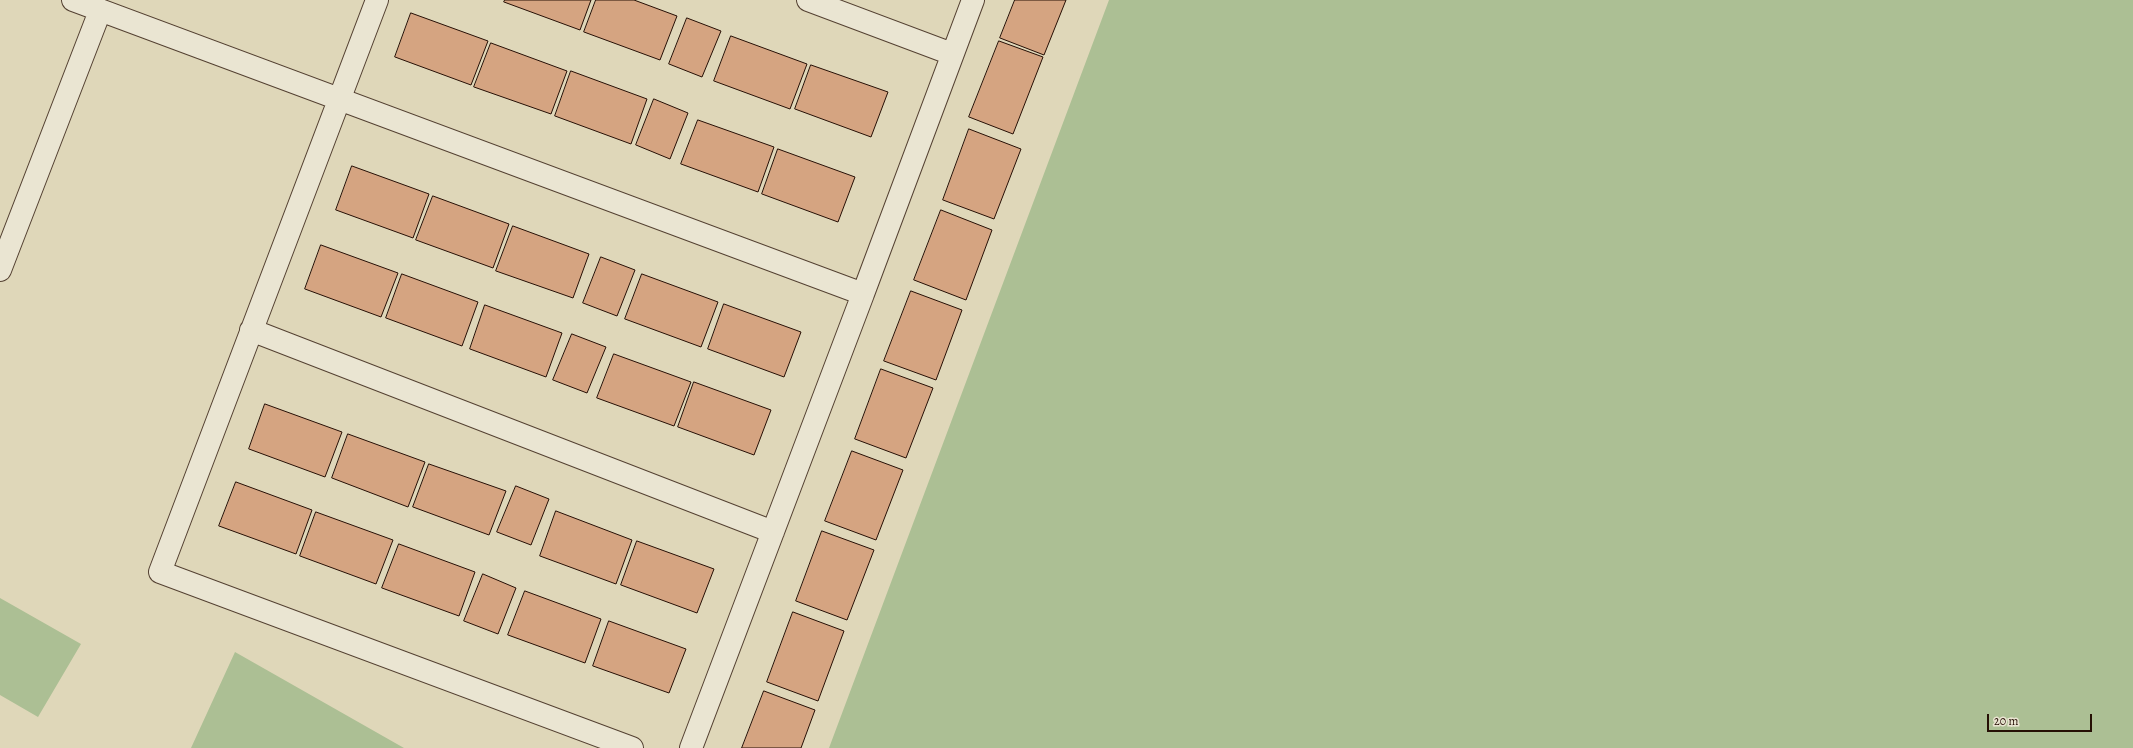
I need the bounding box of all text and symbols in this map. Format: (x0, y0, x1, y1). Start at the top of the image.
scale bar (1989, 706, 2094, 732)
text: 20 m (1994, 713, 2018, 729)

